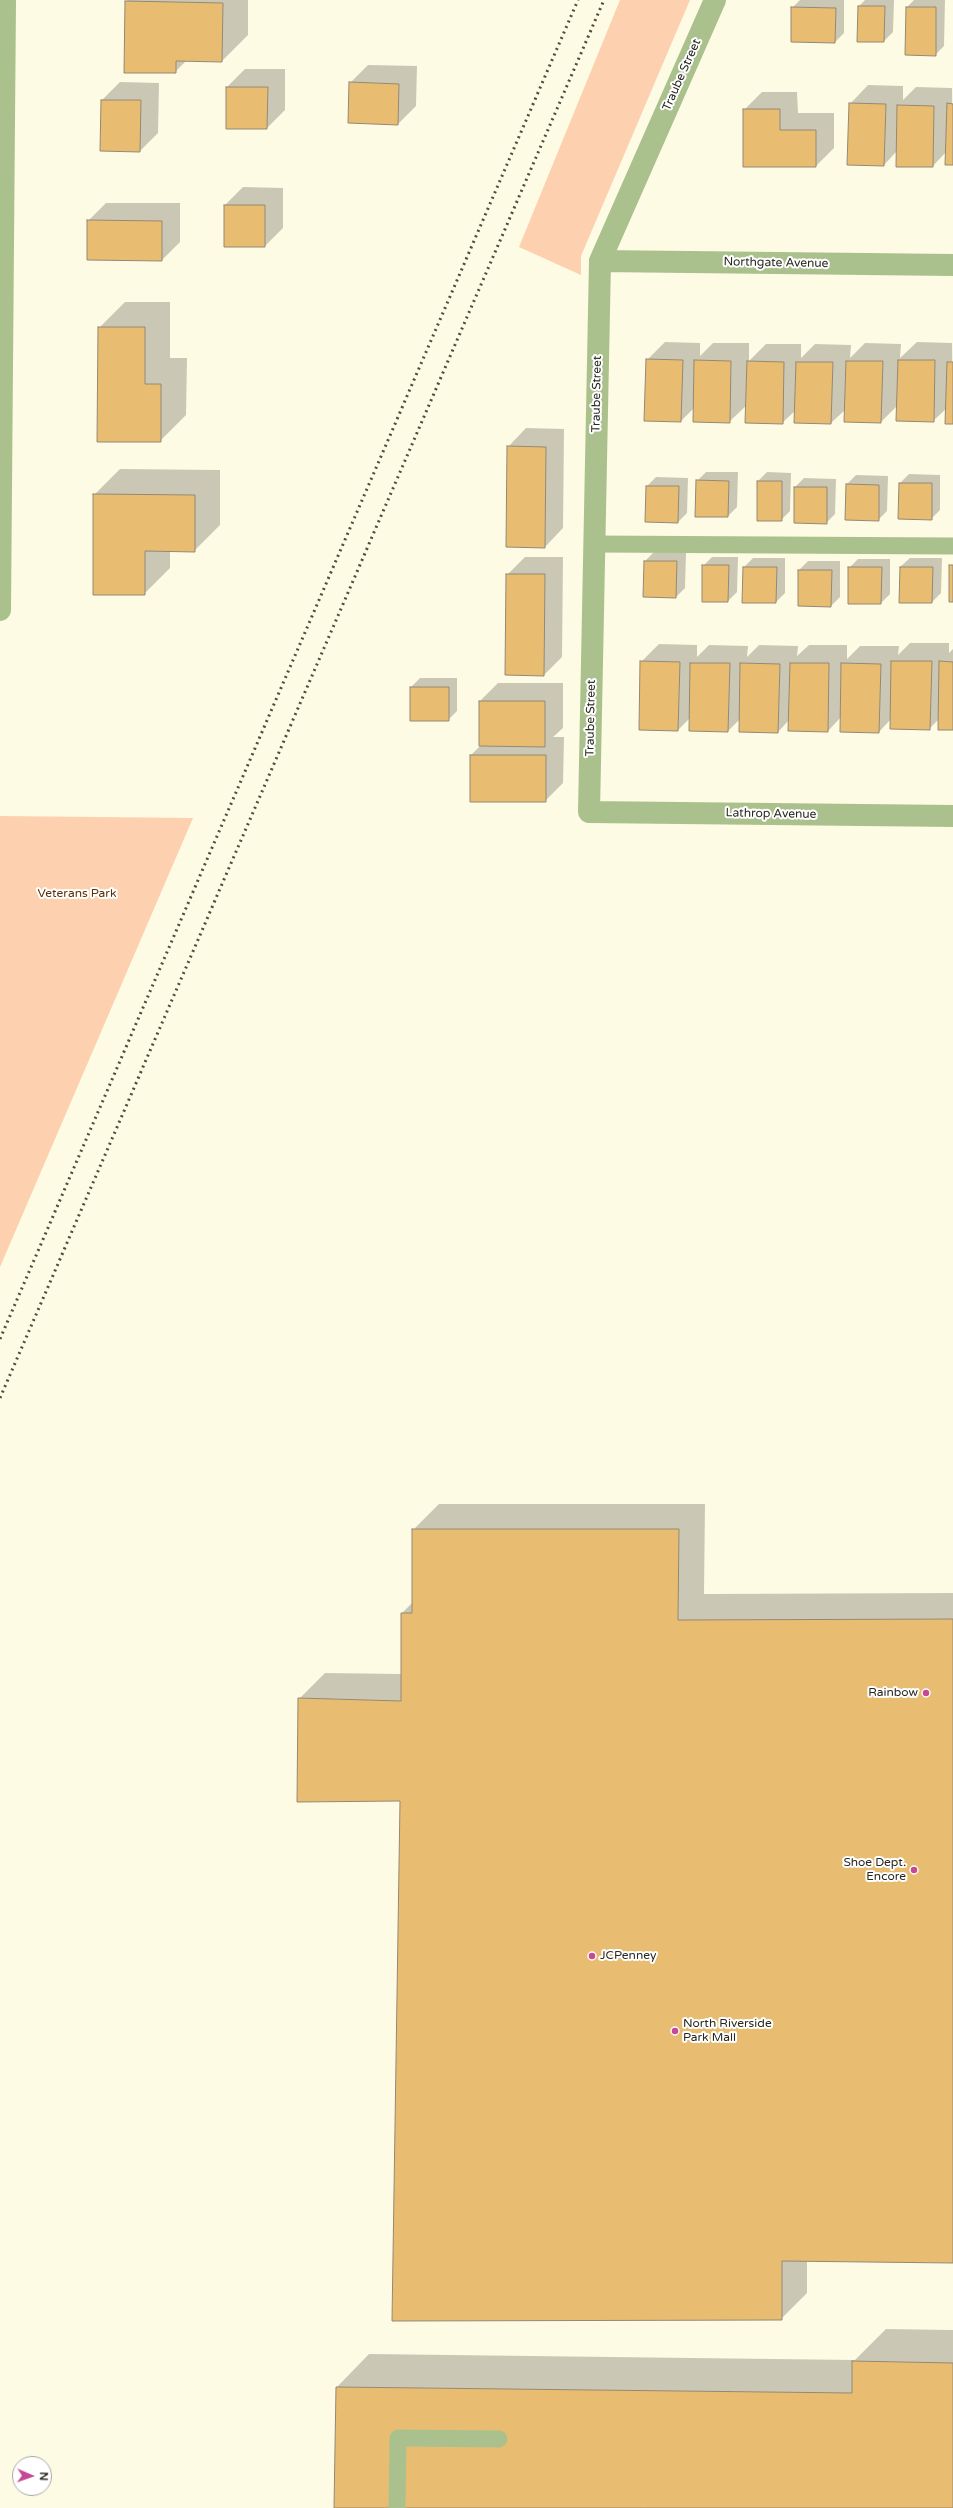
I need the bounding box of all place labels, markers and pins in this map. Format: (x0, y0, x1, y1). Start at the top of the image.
place label: Rainbow (868, 1686, 918, 1700)
marker: Rainbow (921, 1688, 931, 1698)
place label: Shoe Dept. Encore (843, 1856, 906, 1884)
marker: Shoe Dept. Encore (909, 1865, 919, 1875)
place label: JCPenney (600, 1949, 656, 1963)
marker: JCPenney (587, 1951, 597, 1961)
place label: North Riverside Park Mall (683, 2017, 772, 2045)
marker: North Riverside Park Mall (670, 2026, 680, 2036)

